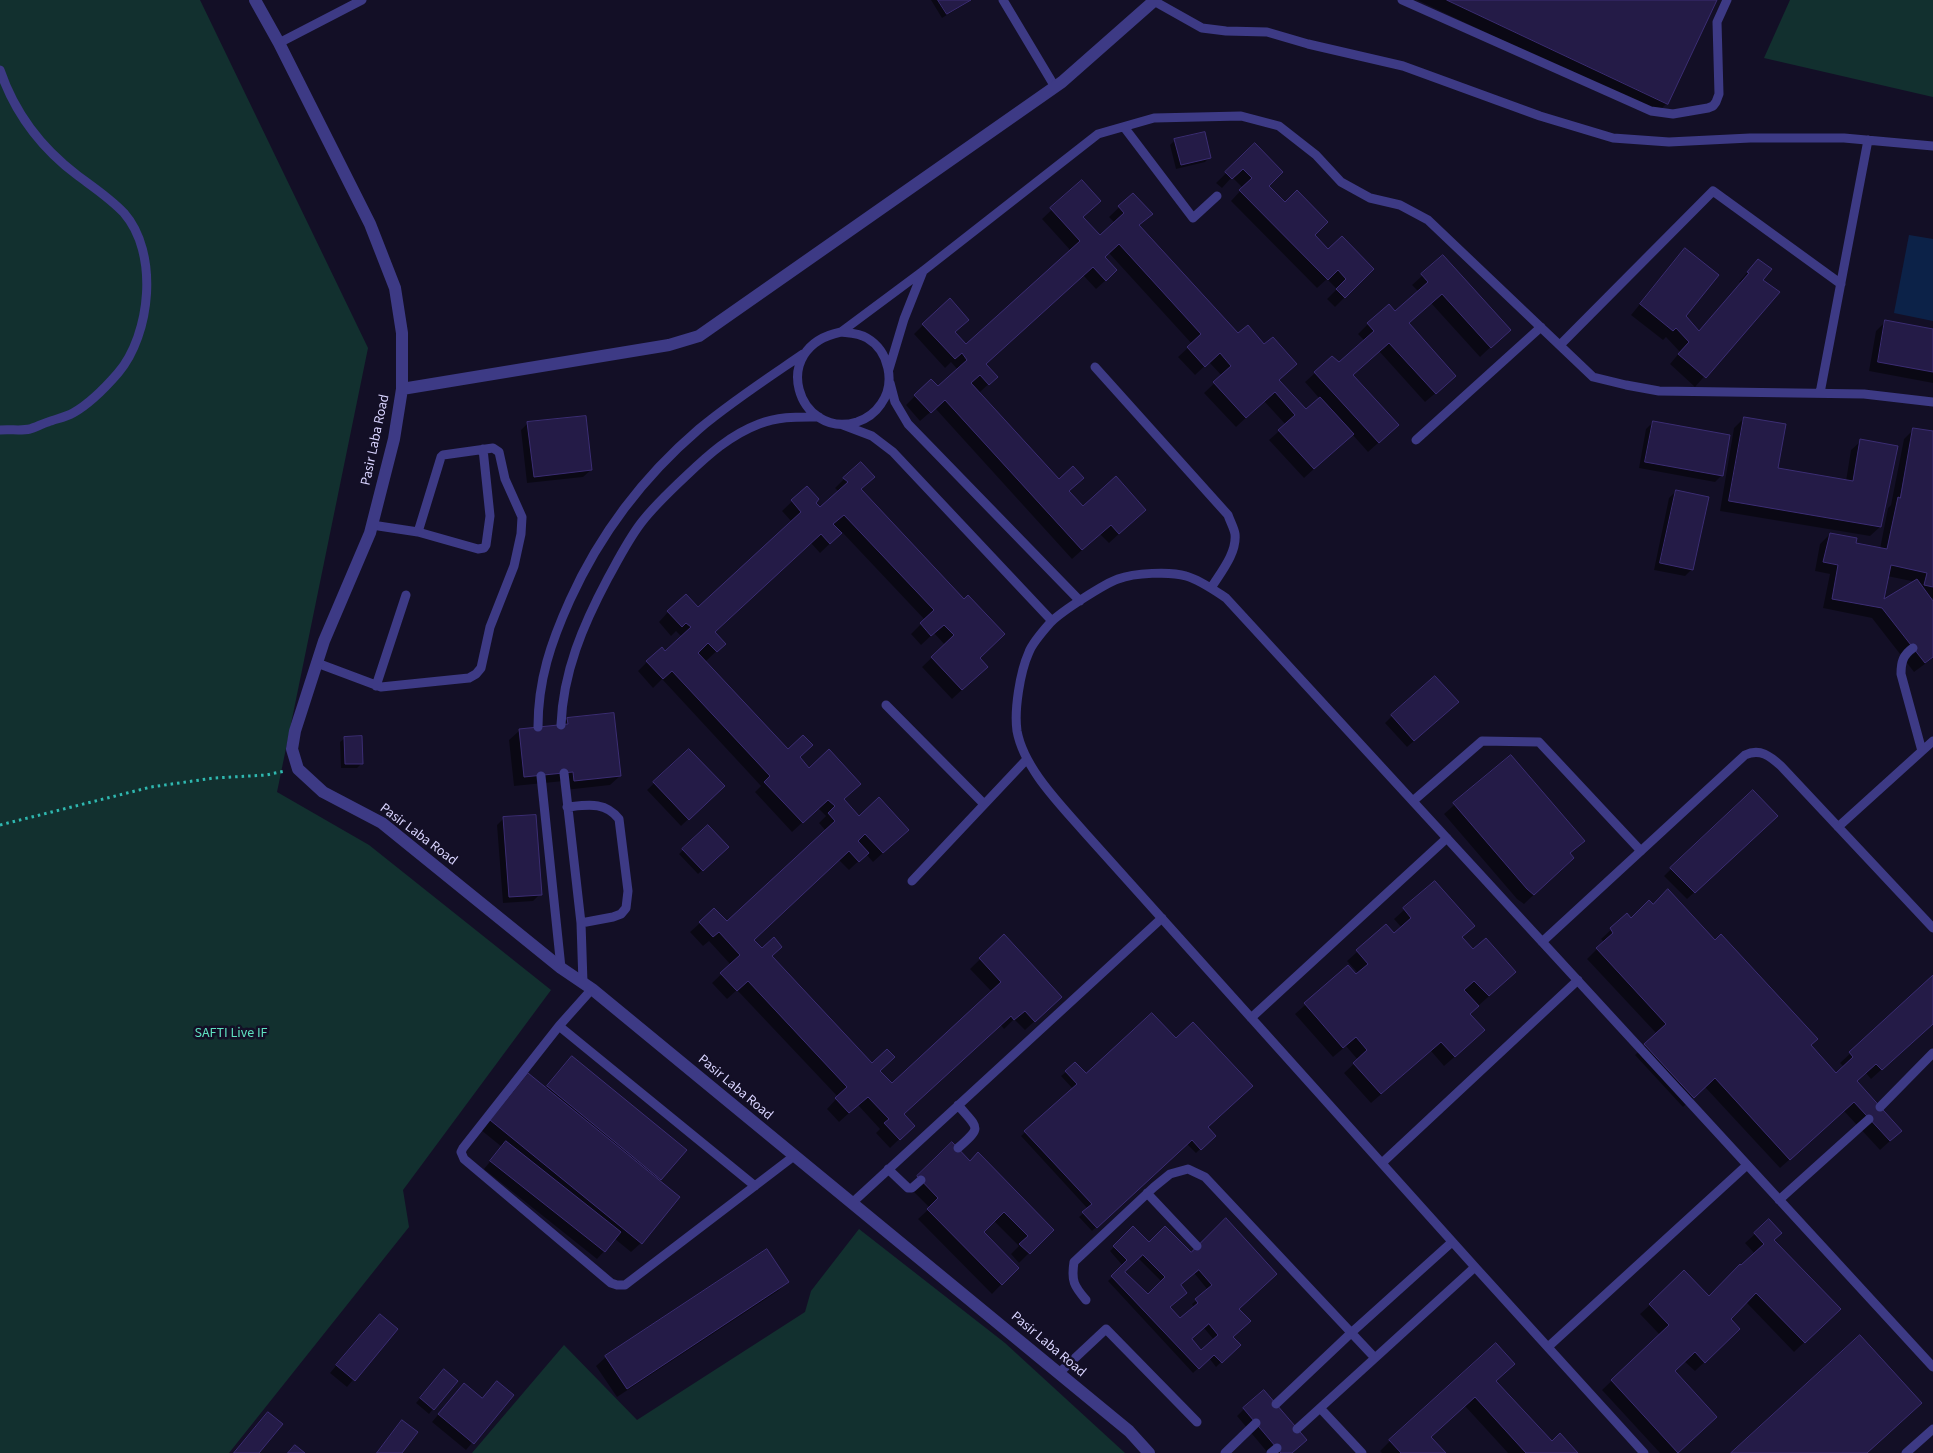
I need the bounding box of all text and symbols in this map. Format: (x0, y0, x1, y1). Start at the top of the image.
street label: Pasir Laba Road (358, 393, 394, 487)
street label: Pasir Laba Road (376, 800, 460, 870)
park label: SAFTI Live IF (194, 1026, 268, 1042)
street label: Pasir Laba Road (694, 1052, 776, 1124)
street label: Pasir Laba Road (1007, 1309, 1089, 1381)

